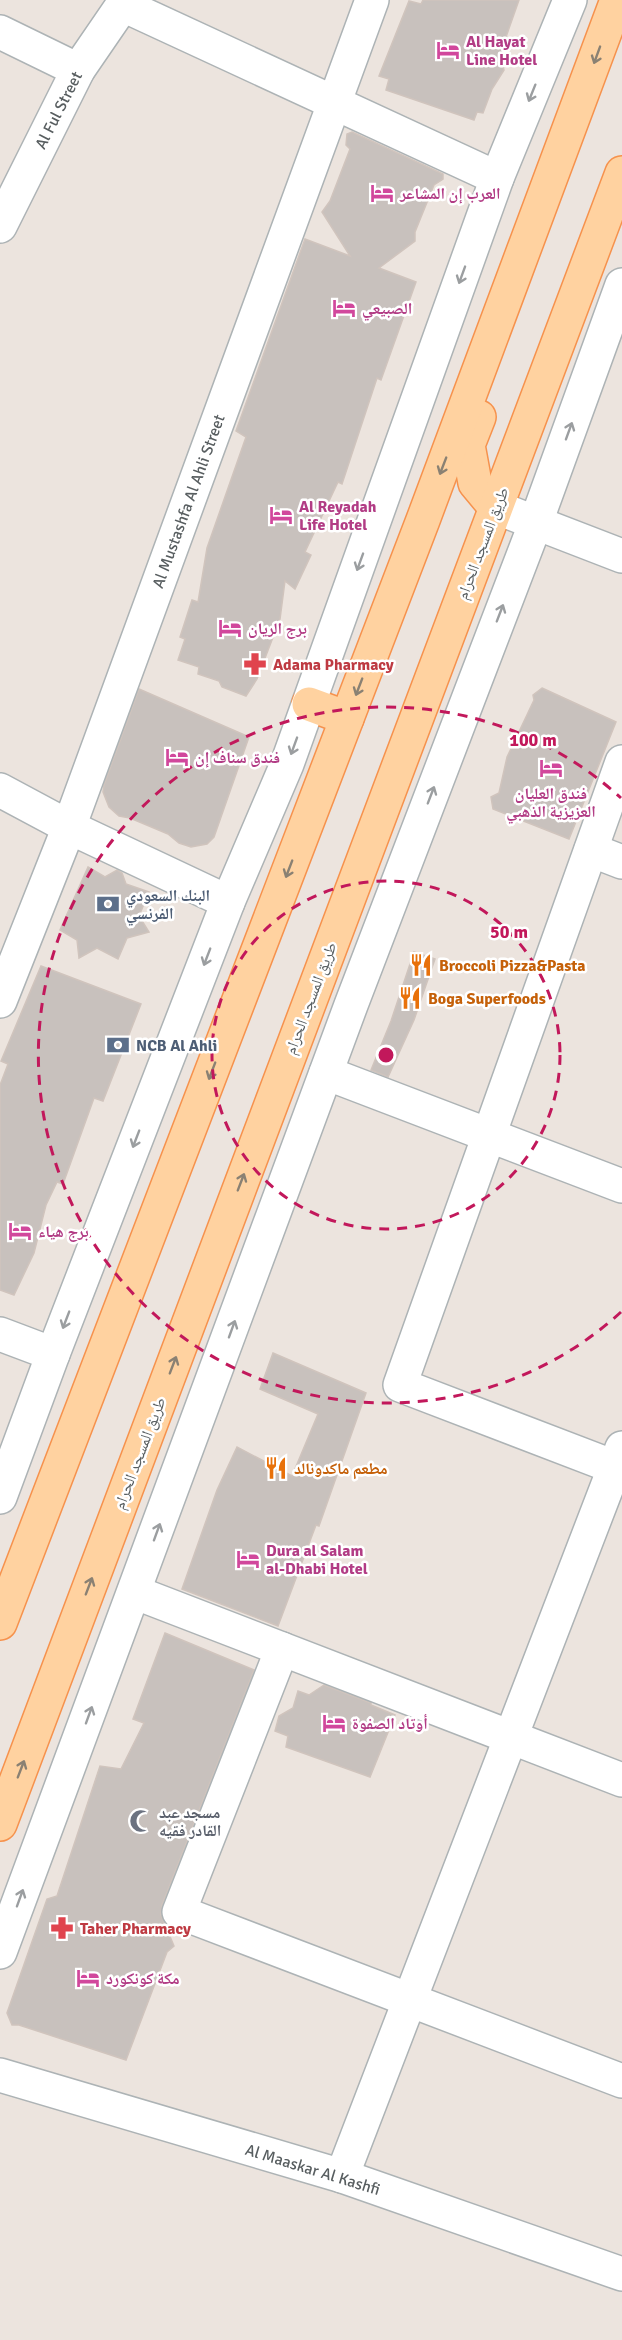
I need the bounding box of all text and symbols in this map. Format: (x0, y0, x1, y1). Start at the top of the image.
place label: Al Hayat Line Hotel (466, 32, 537, 70)
hotel icon: Al Hayat Line Hotel (435, 37, 461, 63)
one-way arrow (590, 45, 601, 64)
street label: Al Ful Street (31, 68, 87, 153)
one-way arrow (526, 83, 537, 102)
hotel icon: العرب إن المشاعر (369, 180, 395, 206)
place label: العرب إن المشاعر (399, 184, 501, 204)
one-way arrow (456, 265, 467, 284)
hotel icon: الصبيعي (331, 295, 357, 321)
place label: الصبيعي (362, 299, 412, 321)
street label: Al Mustashfa Al Ahli Street (148, 411, 230, 591)
one-way arrow (564, 422, 575, 441)
one-way arrow (437, 456, 448, 474)
street label: طريق المسجد الحرام (452, 484, 513, 602)
place label: Al Reyadah Life Hotel (299, 497, 377, 535)
hotel icon: Al Reyadah Life Hotel (268, 502, 294, 528)
one-way arrow (353, 552, 364, 571)
one-way arrow (495, 604, 506, 623)
hotel icon: برج الريان (217, 615, 243, 641)
place label: برج الريان (248, 619, 307, 639)
pharmacy icon: Adama Pharmacy (242, 651, 268, 677)
place label: Adama Pharmacy (273, 655, 394, 675)
one-way arrow (353, 677, 364, 696)
text: 100 m (509, 729, 557, 751)
one-way arrow (288, 736, 299, 755)
hotel icon: فندق سناف إن (164, 744, 190, 770)
place label: فندق سناف إن (195, 748, 280, 768)
hotel icon: فندق العليان العزيزية الذهبي (538, 755, 564, 781)
place label: فندق العليان العزيزية الذهبي (506, 784, 596, 824)
one-way arrow (426, 786, 437, 805)
one-way arrow (283, 859, 294, 878)
place label: البنك السعودي الفرنسي (126, 886, 210, 926)
bank icon: البنك السعودي الفرنسي (95, 891, 121, 917)
text: 50 m (490, 921, 528, 943)
street label: طريق المسجد الحرام (280, 939, 341, 1057)
one-way arrow (201, 947, 212, 966)
restaurant icon: Broccoli Pizza&Pasta (408, 952, 434, 978)
place label: Broccoli Pizza&Pasta (439, 956, 585, 976)
restaurant icon: Boga Superfoods (397, 985, 423, 1011)
place label: Boga Superfoods (428, 989, 546, 1009)
bank icon: NCB Al Ahli (105, 1032, 131, 1058)
place label: NCB Al Ahli (136, 1036, 217, 1056)
centre of rings (376, 1045, 396, 1065)
one-way arrow (205, 1061, 216, 1080)
one-way arrow (130, 1129, 141, 1147)
one-way arrow (236, 1173, 247, 1192)
hotel icon: برج هياء (7, 1218, 33, 1244)
place label: برج هياء (38, 1222, 89, 1242)
one-way arrow (59, 1311, 70, 1329)
one-way arrow (227, 1321, 238, 1339)
one-way arrow (168, 1356, 179, 1374)
street label: طريق المسجد الحرام (109, 1394, 170, 1512)
restaurant icon: مطعم ماكدونالد (263, 1455, 289, 1481)
place label: مطعم ماكدونالد (294, 1459, 388, 1480)
one-way arrow (152, 1523, 163, 1542)
place label: Dura al Salam al-Dhabi Hotel (266, 1541, 368, 1579)
hotel icon: Dura al Salam al-Dhabi Hotel (235, 1546, 261, 1572)
one-way arrow (84, 1578, 95, 1596)
one-way arrow (84, 1706, 95, 1725)
hotel icon: أوتاد الصفوة (321, 1710, 347, 1736)
place label: أوتاد الصفوة (352, 1714, 428, 1734)
one-way arrow (16, 1760, 27, 1779)
place label: مسجد عبد القادر فقيه (159, 1803, 221, 1841)
mosque icon: مسجد عبد القادر فقيه (128, 1808, 154, 1834)
one-way arrow (16, 1889, 27, 1907)
pharmacy icon: Taher Pharmacy (49, 1915, 75, 1941)
place label: Taher Pharmacy (80, 1919, 191, 1939)
hotel icon: مكة كونكورد (75, 1965, 101, 1991)
place label: مكة كونكورد (106, 1969, 180, 1989)
street label: Al Maaskar Al Kashfi (243, 2140, 383, 2200)

